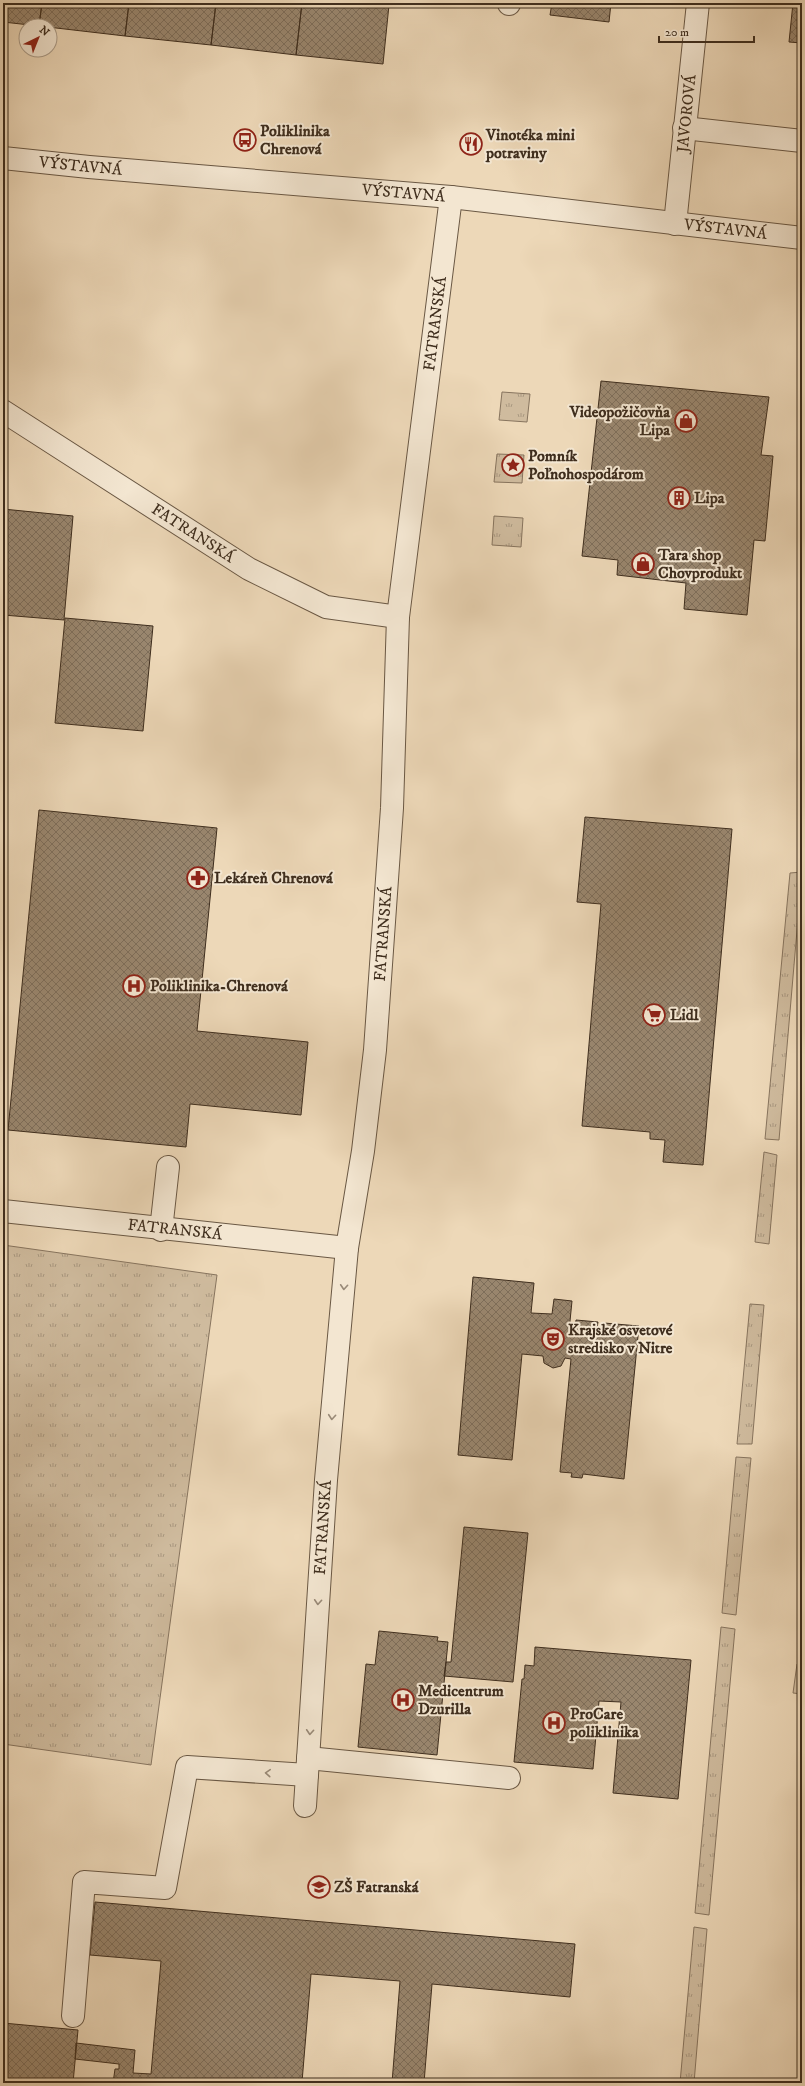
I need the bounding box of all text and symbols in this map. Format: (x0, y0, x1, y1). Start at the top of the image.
north arrow (18, 18, 58, 58)
scale bar (659, 18, 754, 44)
text: N (36, 23, 52, 40)
text: 20 m (665, 25, 689, 40)
street label: JAVOROVÁ (672, 73, 701, 156)
place label: Poliklinika Chrenová (260, 121, 331, 159)
place label: Vinotéka mini potraviny (485, 125, 575, 163)
bus stop icon: Poliklinika Chrenová (232, 127, 258, 153)
restaurant icon: Vinotéka mini potraviny (458, 131, 484, 157)
street label: VÝSTAVNÁ (37, 152, 124, 180)
street label: VÝSTAVNÁ (360, 180, 447, 207)
street label: VÝSTAVNÁ (682, 214, 769, 244)
street label: FATRANSKÁ (419, 274, 451, 372)
place label: Videopožičovňa Lipa (569, 402, 671, 440)
shop icon: Videopožičovňa Lipa (673, 408, 699, 434)
place label: Pomník Poľnohospodárom (528, 446, 644, 484)
place icon: Pomník Poľnohospodárom (500, 452, 526, 478)
building icon: Lipa (666, 485, 692, 511)
place label: Lipa (694, 488, 726, 508)
street label: FATRANSKÁ (148, 499, 239, 568)
place label: Tara shop Chovprodukt (657, 545, 743, 583)
shop icon: Tara shop Chovprodukt (630, 551, 656, 577)
pharmacy icon: Lekáreň Chrenová (185, 865, 211, 891)
place label: Lekáreň Chrenová (214, 868, 334, 888)
street label: FATRANSKÁ (370, 885, 397, 982)
hospital icon: Poliklinika-Chrenová (121, 973, 147, 999)
place label: Poliklinika-Chrenová (150, 976, 289, 996)
supermarket icon: Lidl (641, 1002, 667, 1028)
place label: Lidl (670, 1005, 700, 1025)
street label: FATRANSKÁ (127, 1214, 224, 1245)
one-way arrow (339, 1284, 348, 1290)
place label: Krajské osvetové stredisko v Nitre (568, 1320, 673, 1358)
theatre icon: Krajské osvetové stredisko v Nitre (540, 1326, 566, 1352)
one-way arrow (328, 1414, 337, 1420)
street label: FATRANSKÁ (310, 1479, 336, 1576)
one-way arrow (314, 1599, 323, 1605)
place label: Medicentrum Dzurilla (418, 1681, 504, 1719)
hospital icon: Medicentrum Dzurilla (390, 1687, 416, 1713)
place label: ProCare poliklinika (569, 1704, 640, 1742)
hospital icon: ProCare poliklinika (541, 1710, 567, 1736)
one-way arrow (306, 1729, 315, 1735)
one-way arrow (265, 1768, 271, 1777)
school or university icon: ZŠ Fatranská (306, 1874, 332, 1900)
place label: ZŠ Fatranská (334, 1877, 420, 1897)

